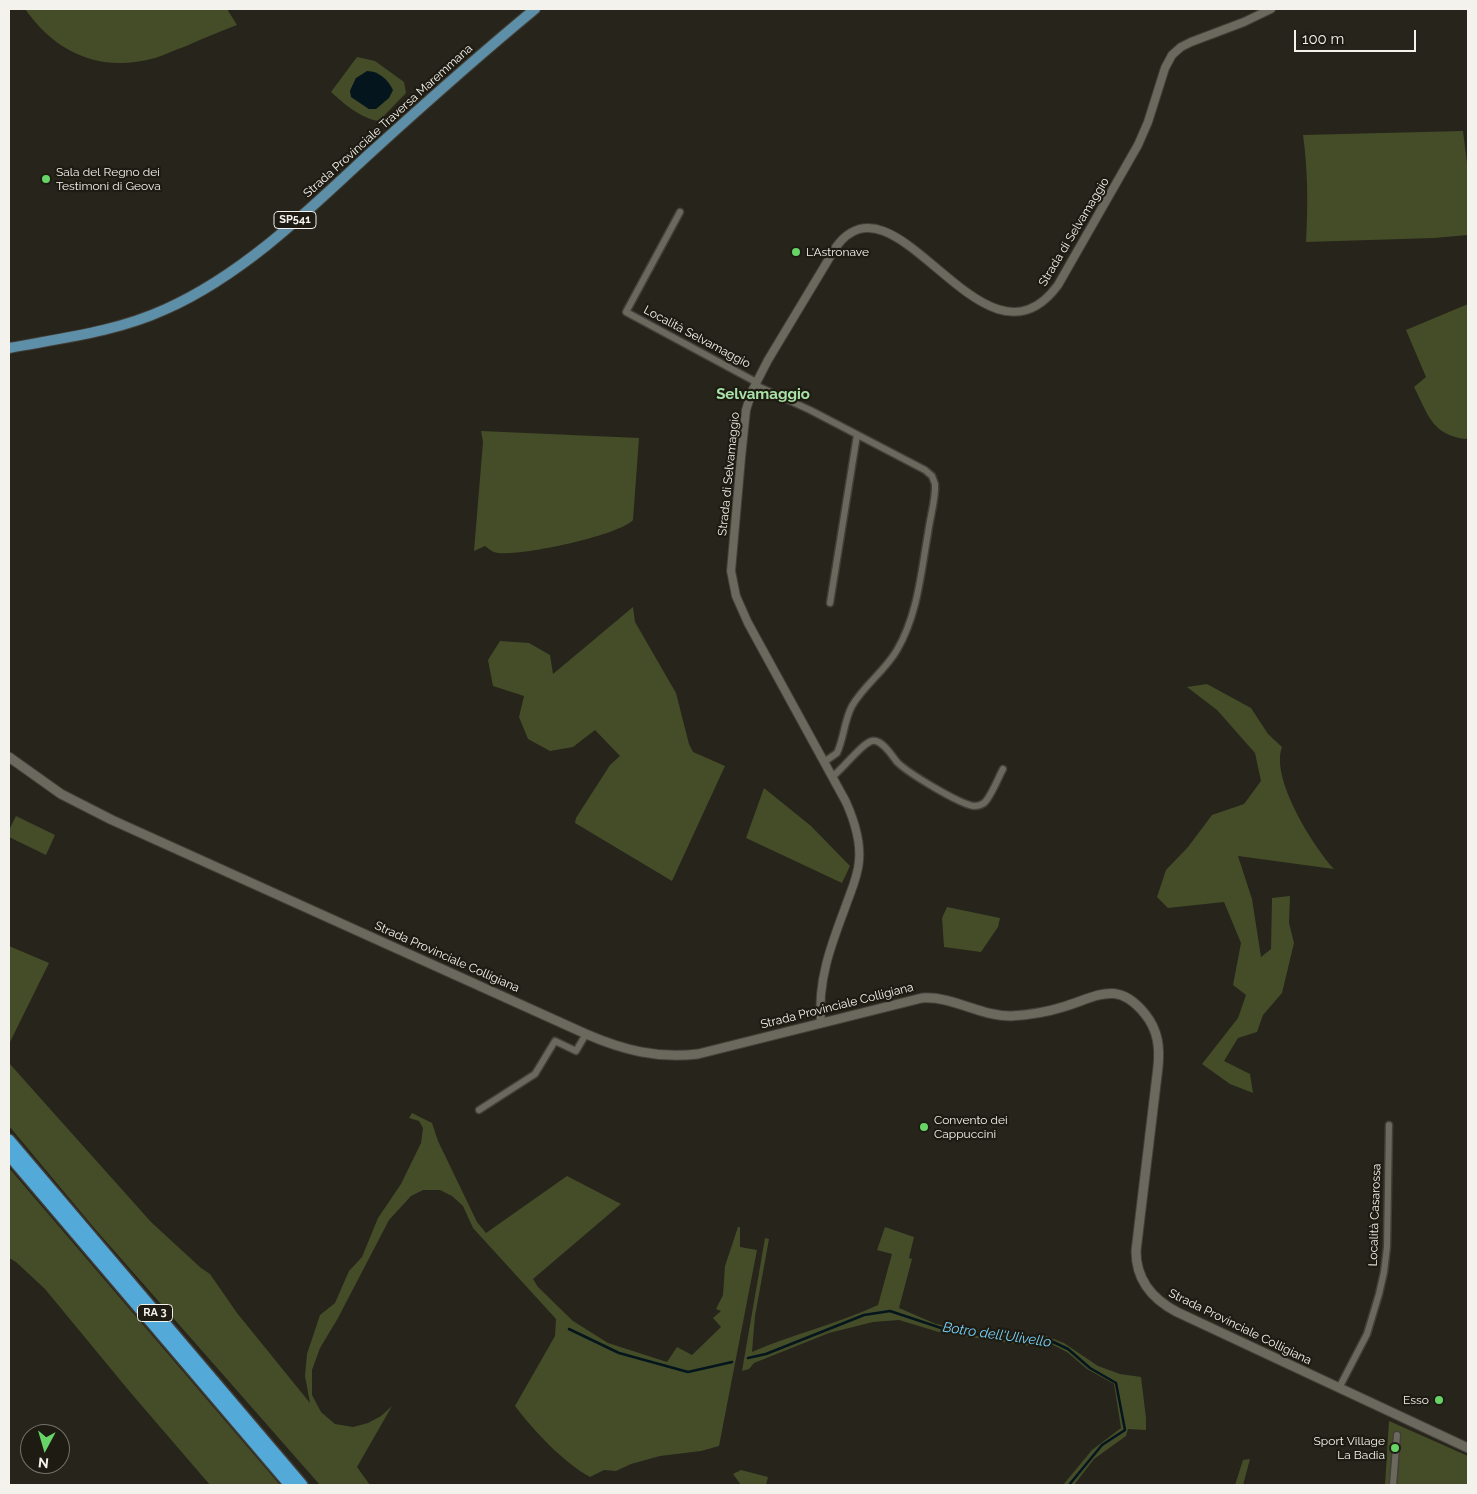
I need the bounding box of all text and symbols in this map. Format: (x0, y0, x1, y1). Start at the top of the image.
scale bar (1297, 20, 1420, 52)
text: 100 m (1302, 30, 1344, 48)
street label: Strada Provinciale Traversa Maremmana (301, 41, 475, 201)
place label: Sala del Regno dei Testimoni di Geova (56, 165, 161, 193)
marker: Sala del Regno dei Testimoni di Geova (40, 173, 52, 185)
street label: Strada di Selvamaggio (1036, 175, 1112, 289)
road number: SP541 (274, 212, 316, 228)
place label: L'Astronave (806, 245, 869, 259)
marker: L'Astronave (790, 246, 802, 258)
street label: Località Selvamaggio (641, 303, 753, 371)
district label: Selvamaggio (716, 385, 810, 403)
street label: Strada di Selvamaggio (715, 411, 743, 537)
street label: Strada Provinciale Colligiana (372, 918, 522, 996)
street label: Strada Provinciale Colligiana (759, 980, 915, 1032)
place label: Convento dei Cappuccini (934, 1113, 1008, 1141)
marker: Convento dei Cappuccini (918, 1121, 930, 1133)
street label: Località Casarossa (1366, 1163, 1384, 1267)
street label: Strada Provinciale Colligiana (1166, 1286, 1314, 1368)
road number: RA 3 (138, 1305, 172, 1322)
water label: Botro dell'Ulivello (942, 1319, 1052, 1351)
place label: Esso (1403, 1393, 1429, 1407)
marker: Esso (1433, 1394, 1445, 1406)
north arrow (20, 1424, 70, 1474)
place label: Sport Village La Badia (1314, 1434, 1385, 1462)
marker: Sport Village La Badia (1389, 1442, 1401, 1454)
text: N (37, 1454, 50, 1471)

